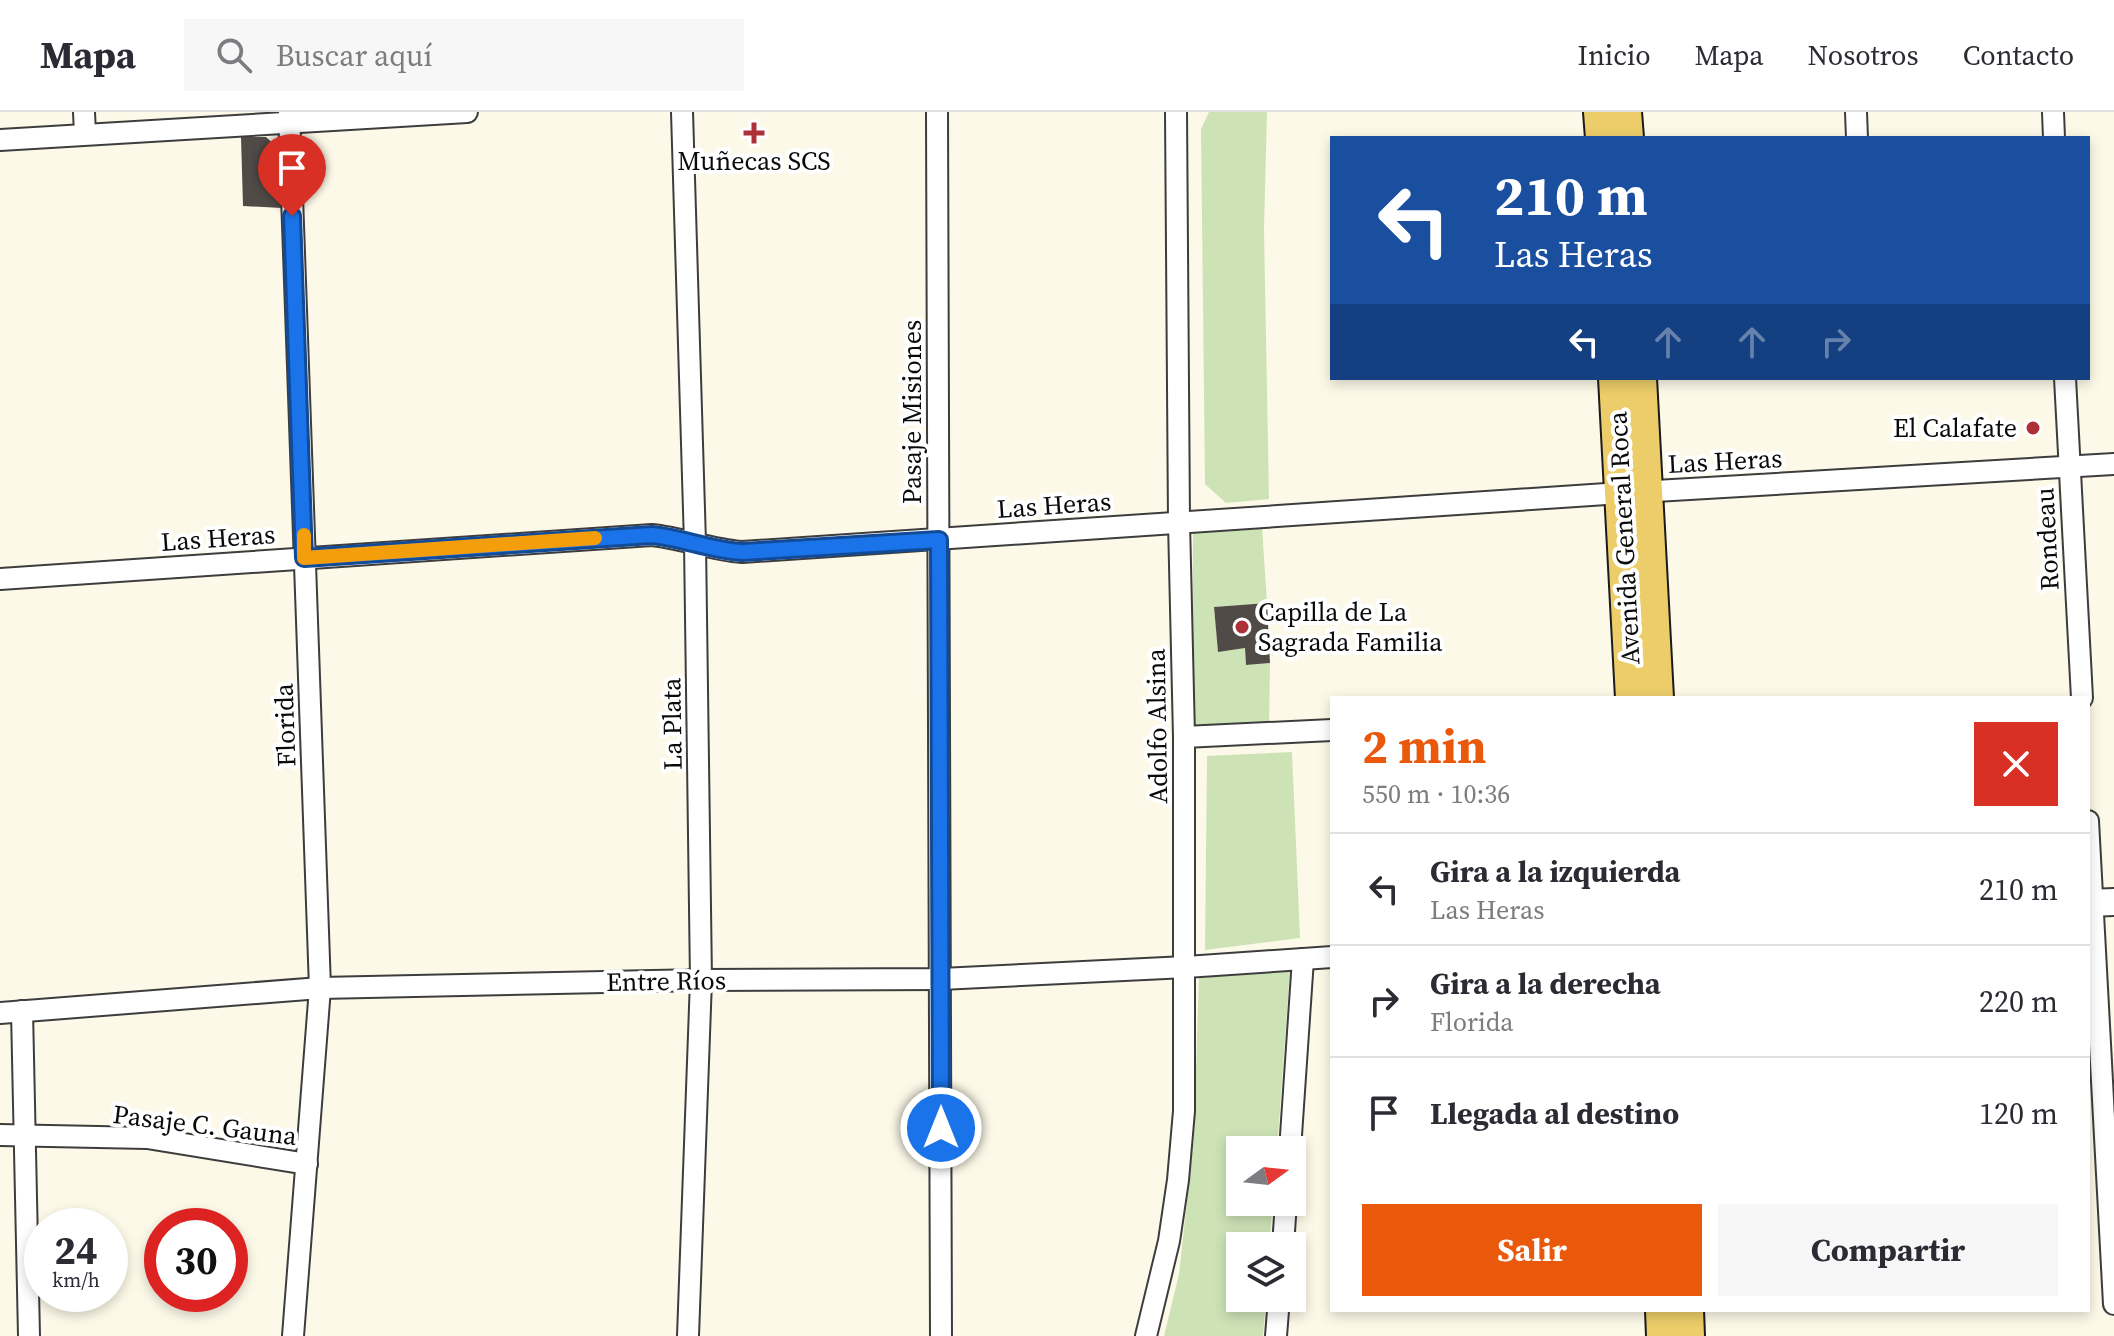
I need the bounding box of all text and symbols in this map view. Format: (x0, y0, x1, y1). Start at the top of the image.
search box (184, 19, 744, 91)
text: Mapa (40, 29, 136, 81)
icon: search (212, 33, 256, 77)
text: Buscar aquí (276, 35, 432, 76)
text: Inicio (1578, 36, 1651, 74)
text: Mapa (1695, 36, 1764, 74)
text: Nosotros (1808, 36, 1919, 74)
text: Contacto (1963, 36, 2074, 74)
marker: Muñecas SCS (745, 124, 763, 142)
pin (258, 134, 326, 216)
place label: Muñecas SCS (677, 143, 831, 179)
icon: arrive (270, 146, 314, 190)
text: 210 m (1494, 157, 1648, 234)
icon: left (1362, 168, 1466, 272)
text: Las Heras (1494, 230, 1653, 279)
street label: Pasaje Misiones (894, 320, 930, 504)
icon: left (1562, 320, 1606, 364)
icon: ahead (1646, 320, 1690, 364)
icon: ahead (1730, 320, 1774, 364)
icon: right (1814, 320, 1858, 364)
street label: Avenida General Roca (1599, 410, 1649, 666)
place label: El Calafate (1893, 410, 2017, 446)
marker: El Calafate (2024, 419, 2042, 437)
street label: Las Heras (1667, 440, 1783, 482)
street label: Las Heras (996, 483, 1112, 527)
street label: Rondeau (2026, 487, 2068, 591)
street label: Las Heras (160, 516, 276, 560)
place label: Capilla de La Sagrada Familia (1258, 594, 1443, 660)
marker: Capilla de La Sagrada Familia (1233, 618, 1251, 636)
street label: Adolfo Alsina (1138, 647, 1176, 804)
street label: La Plata (653, 677, 691, 771)
street label: Florida (266, 682, 304, 767)
text: 2 min (1362, 713, 1487, 779)
button: close (1974, 722, 2058, 806)
text: 550 m · 10:36 (1362, 776, 1510, 812)
text: Gira a la izquierda (1430, 851, 1680, 892)
icon: left (1362, 867, 1406, 911)
text: 210 m (1979, 869, 2058, 910)
text: Las Heras (1430, 892, 1545, 928)
street label: Entre Ríos (606, 962, 726, 1000)
text: Gira a la derecha (1430, 963, 1661, 1004)
icon: right (1362, 979, 1406, 1023)
text: 220 m (1979, 981, 2058, 1022)
text: Florida (1430, 1004, 1514, 1040)
position arrow (899, 1086, 983, 1170)
icon: arrive (1362, 1091, 1406, 1135)
text: Llegada al destino (1430, 1093, 1679, 1134)
text: 120 m (1979, 1093, 2058, 1134)
street label: Pasaje C. Gauna (111, 1096, 300, 1154)
north arrow (1226, 1136, 1306, 1216)
map controls (1226, 1136, 1306, 1312)
button: Salir (1362, 1204, 1702, 1296)
button: Compartir (1718, 1204, 2058, 1296)
speed limit sign: 30 (144, 1208, 248, 1312)
text: 24 (54, 1223, 98, 1277)
button: layers (1226, 1232, 1306, 1312)
text: km/h (52, 1266, 100, 1294)

